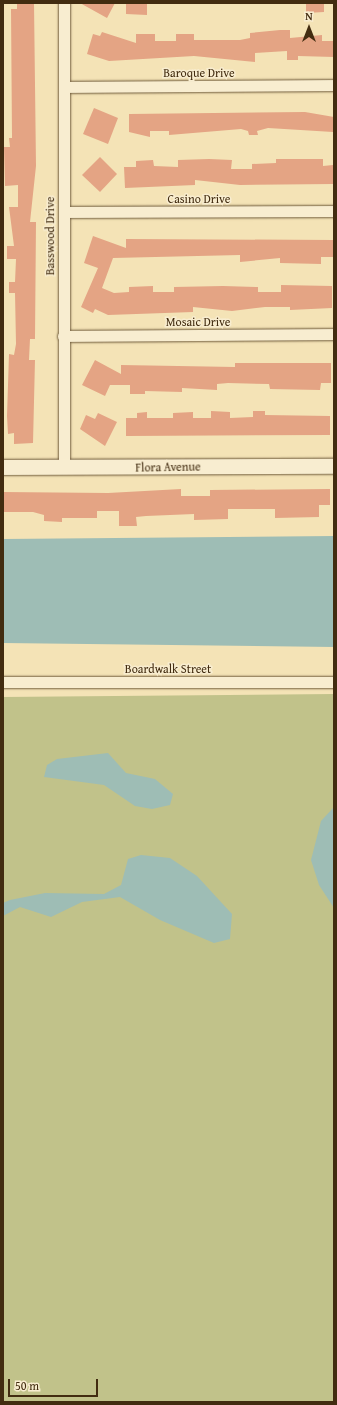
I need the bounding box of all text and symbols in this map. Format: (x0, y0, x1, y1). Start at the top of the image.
north arrow (289, 8, 329, 48)
text: N (305, 8, 313, 24)
street label: Baroque Drive (163, 66, 235, 80)
street label: Casino Drive (168, 192, 230, 206)
street label: Basswood Drive (43, 197, 57, 275)
street label: Mosaic Drive (166, 315, 230, 329)
street label: Flora Avenue (135, 459, 201, 475)
street label: Boardwalk Street (125, 662, 211, 676)
scale bar (10, 1371, 100, 1397)
text: 50 m (15, 1377, 39, 1394)

